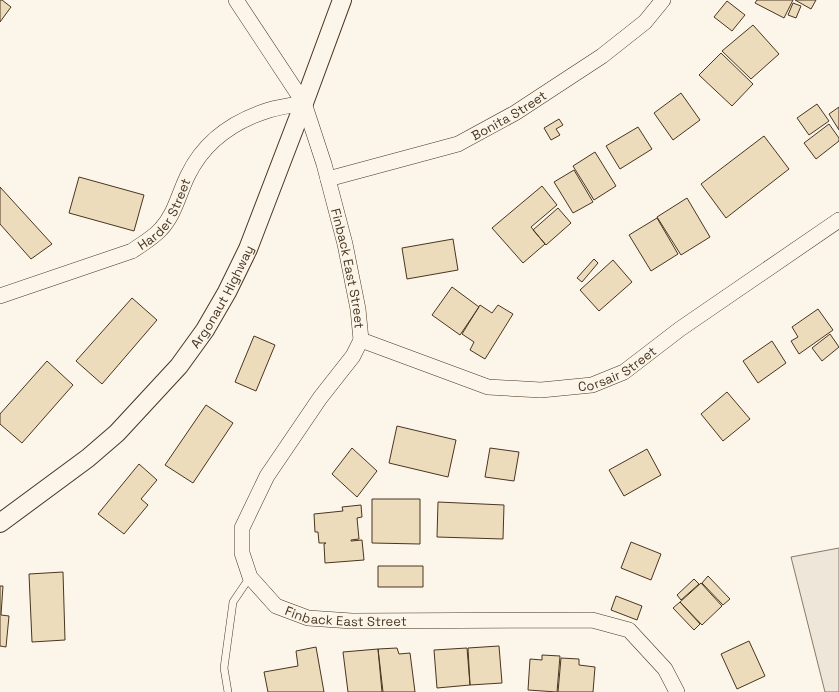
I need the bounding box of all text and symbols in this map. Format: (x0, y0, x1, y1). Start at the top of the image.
street label: Bonita Street (468, 87, 550, 144)
street label: Harder Street (134, 176, 194, 254)
street label: Finback East Street (327, 207, 368, 329)
street label: Argonaut Highway (187, 242, 258, 352)
street label: Corsair Street (577, 342, 660, 395)
street label: Finback East Street (283, 602, 407, 630)

